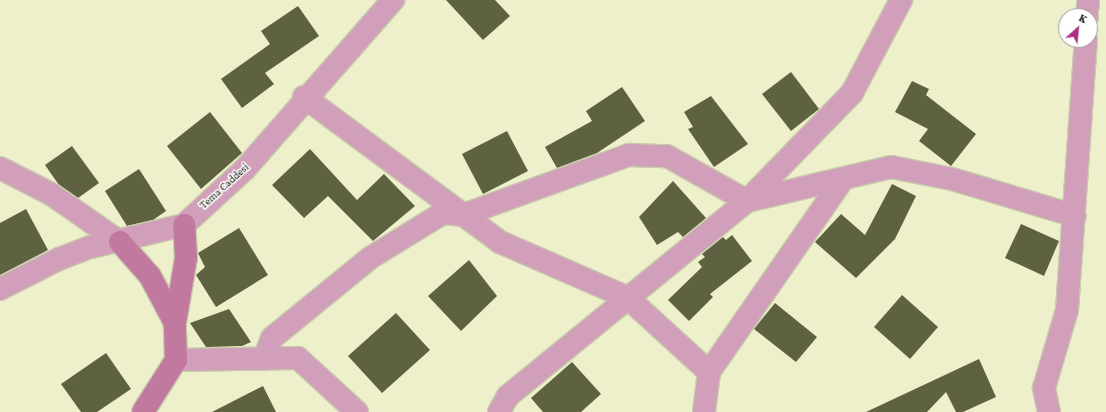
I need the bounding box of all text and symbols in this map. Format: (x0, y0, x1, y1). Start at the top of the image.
north arrow (1058, 8, 1098, 48)
text: K (1077, 11, 1089, 25)
street label: Tema Caddesi (197, 161, 251, 211)

